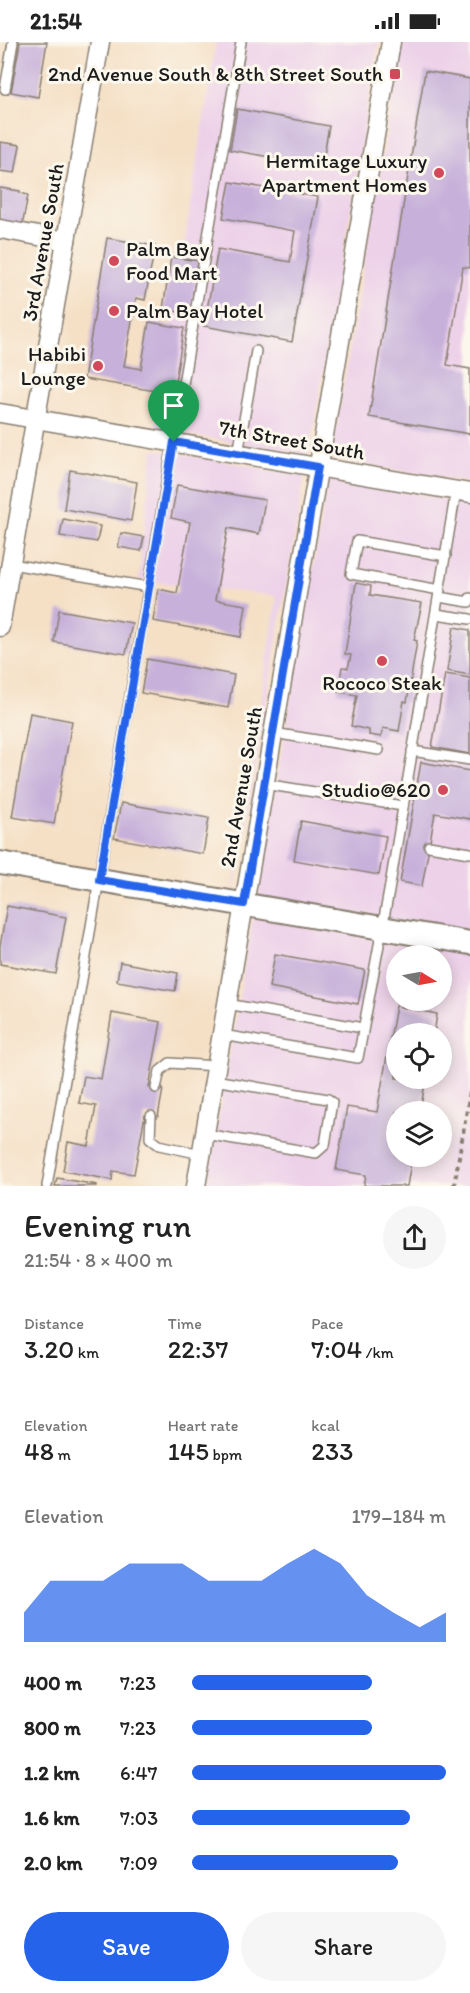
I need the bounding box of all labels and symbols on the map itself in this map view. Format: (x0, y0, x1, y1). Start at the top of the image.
place label: 2nd Avenue South & 8th Street South (48, 61, 383, 86)
marker: 2nd Avenue South & 8th Street South (388, 67, 402, 81)
place label: Hermitage Luxury Apartment Homes (262, 148, 427, 197)
street label: 3rd Avenue South (16, 161, 69, 323)
marker: Hermitage Luxury Apartment Homes (432, 166, 446, 180)
place label: Palm Bay Food Mart (126, 236, 218, 285)
marker: Palm Bay Food Mart (107, 254, 121, 268)
place label: Palm Bay Hotel (126, 298, 263, 323)
marker: Palm Bay Hotel (107, 304, 121, 318)
place label: Habibi Lounge (21, 341, 86, 390)
marker: Habibi Lounge (91, 359, 105, 373)
pin (148, 380, 199, 442)
street label: 7th Street South (217, 414, 368, 465)
marker: Rococo Steak (375, 654, 389, 668)
place label: Rococo Steak (322, 670, 442, 695)
street label: 2nd Avenue South (214, 704, 267, 869)
place label: Studio@620 (322, 777, 431, 802)
marker: Studio@620 (436, 783, 450, 797)
north arrow (386, 945, 452, 1011)

